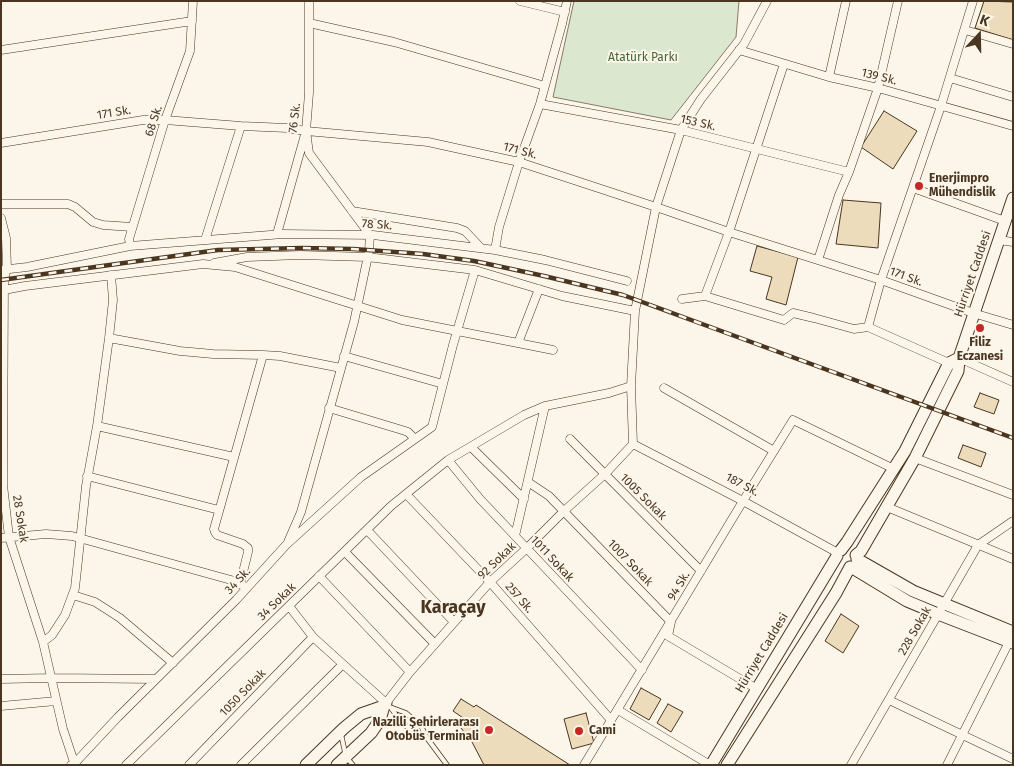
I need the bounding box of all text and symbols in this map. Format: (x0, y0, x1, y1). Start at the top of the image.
north arrow (954, 10, 1004, 60)
text: K (977, 11, 992, 30)
park label: Atatürk Parkı (608, 51, 678, 65)
street label: 139 Sk. (860, 66, 898, 88)
street label: 76 Sk. (286, 102, 304, 134)
street label: 171 Sk. (96, 103, 132, 123)
street label: 68 Sk. (142, 104, 166, 138)
street label: 153 Sk. (679, 112, 717, 134)
street label: 171 Sk. (502, 140, 538, 162)
place label: Enerjimpro Mühendislik (929, 172, 996, 200)
marker: Enerjimpro Mühendislik (913, 180, 925, 192)
street label: 78 Sk. (361, 217, 393, 233)
street label: Hürriyet Caddesi (951, 229, 995, 319)
street label: 171 Sk. (887, 264, 925, 290)
marker: Filiz Eczanesi (974, 322, 986, 334)
place label: Filiz Eczanesi (957, 336, 1003, 364)
street label: 187 Sk. (723, 470, 761, 500)
street label: 1005 Sokak (617, 471, 669, 523)
street label: 28 Sokak (9, 494, 31, 544)
street label: 1011 Sokak (527, 533, 577, 585)
street label: 1007 Sokak (604, 537, 656, 589)
street label: 92 Sokak (475, 539, 519, 583)
street label: 34 Sk. (222, 565, 254, 597)
street label: 94 Sk. (665, 569, 693, 603)
street label: 34 Sokak (255, 580, 299, 624)
street label: 257 Sk. (502, 580, 536, 616)
district label: Karaçay (421, 597, 485, 619)
street label: 228 Sokak (895, 604, 935, 658)
street label: Hürriyet Caddesi (732, 610, 792, 696)
street label: 1050 Sokak (217, 666, 269, 720)
place label: Nazilli Şehirlerarası Otobüs Terminali (372, 716, 479, 744)
marker: Nazilli Şehirlerarası Otobüs Terminali (483, 724, 495, 736)
place label: Cami (589, 724, 616, 738)
marker: Cami (573, 725, 585, 737)

